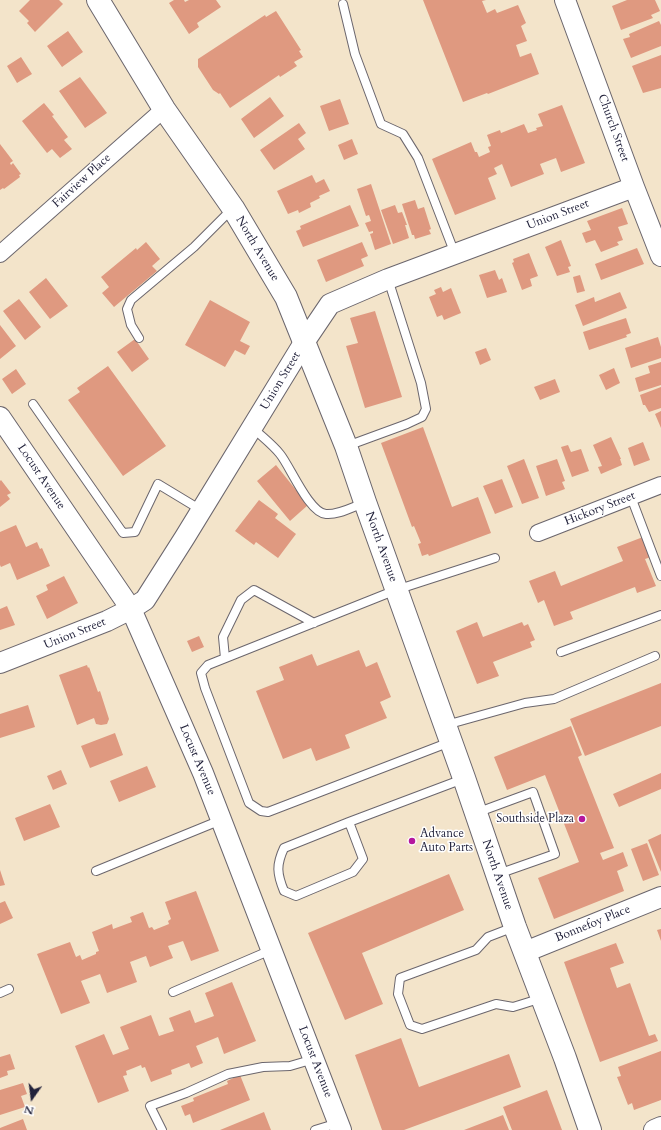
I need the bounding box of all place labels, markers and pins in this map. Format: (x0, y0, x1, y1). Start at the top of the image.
place label: Southside Plaza (496, 812, 574, 826)
marker: Southside Plaza (577, 814, 587, 824)
place label: Advance Auto Parts (420, 827, 473, 855)
marker: Advance Auto Parts (407, 836, 417, 846)

